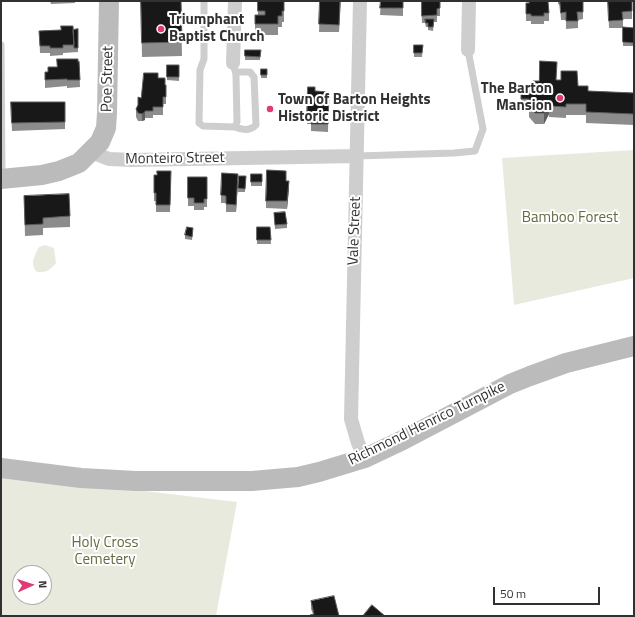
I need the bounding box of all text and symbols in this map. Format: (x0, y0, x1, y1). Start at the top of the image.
place label: Triumphant Baptist Church (169, 11, 264, 46)
marker: Triumphant Baptist Church (156, 24, 166, 34)
street label: Poe Street (98, 46, 118, 112)
place label: The Barton Mansion (481, 80, 552, 115)
place label: Town of Barton Heights Historic District (278, 91, 430, 126)
marker: The Barton Mansion (555, 93, 565, 103)
marker: Town of Barton Heights Historic District (265, 104, 275, 114)
street label: Monteiro Street (125, 149, 225, 169)
street label: Vale Street (345, 196, 365, 266)
park label: Bamboo Forest (522, 209, 618, 227)
street label: Richmond Henrico Turnpike (346, 378, 508, 470)
park label: Holy Cross Cemetery (72, 534, 138, 569)
north arrow (12, 565, 52, 605)
scale bar (495, 579, 602, 605)
text: N (35, 580, 51, 589)
text: 50 m (500, 584, 526, 603)

